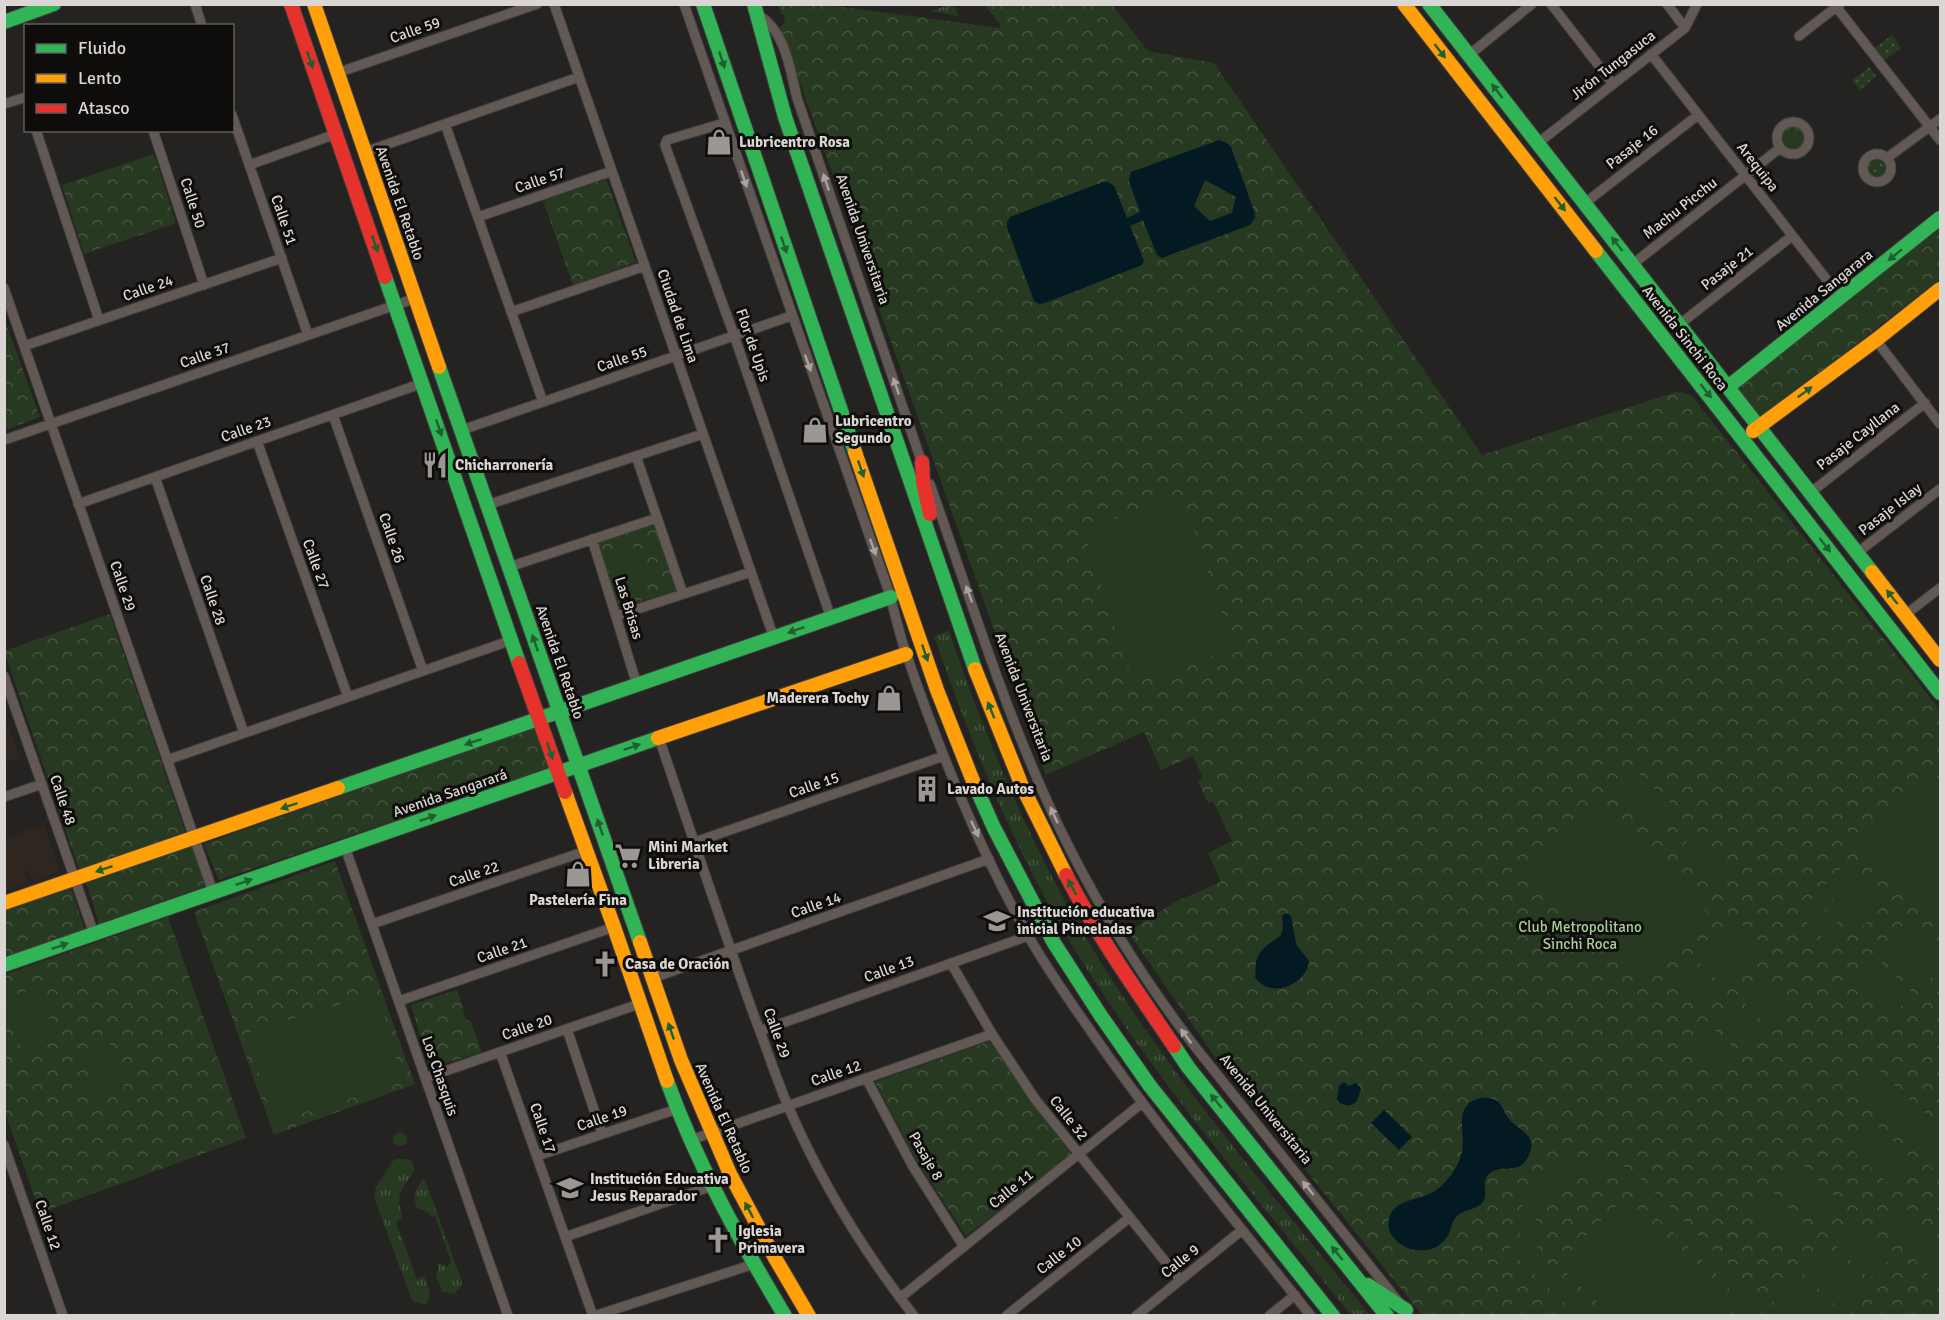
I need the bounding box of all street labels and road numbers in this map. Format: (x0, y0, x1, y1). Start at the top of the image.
street label: Calle 59 (387, 13, 443, 47)
street label: Jirón Tungasuca (1567, 26, 1659, 104)
street label: Pasaje 16 (1602, 121, 1662, 173)
street label: Arequipa (1733, 139, 1783, 195)
street label: Avenida El Retablo (372, 144, 428, 263)
street label: Calle 57 (512, 163, 568, 197)
street label: Avenida Universitaria (832, 171, 894, 307)
street label: Machu Picchu (1639, 173, 1721, 243)
street label: Calle 50 (176, 175, 210, 231)
street label: Calle 51 (267, 192, 301, 248)
street label: Pasaje 21 (1697, 242, 1757, 294)
street label: Avenida Sangarara (1772, 245, 1876, 335)
street label: Ciudad de Lima (654, 267, 702, 365)
street label: Calle 24 (120, 271, 176, 305)
street label: Avenida Sinchi Roca (1638, 282, 1732, 394)
street label: Flor de Upis (732, 306, 774, 384)
street label: Calle 37 (177, 338, 233, 372)
street label: Calle 55 (594, 342, 650, 376)
street label: Pasaje Cayllana (1813, 398, 1903, 474)
street label: Calle 23 (218, 412, 274, 446)
street label: Pasaje Islay (1855, 479, 1925, 539)
street label: Calle 26 (375, 510, 409, 566)
street label: Calle 27 (299, 536, 333, 592)
street label: Calle 29 (106, 558, 140, 614)
street label: Calle 28 (196, 572, 230, 628)
street label: Las Brisas (611, 574, 647, 642)
street label: Avenida El Retablo (532, 603, 588, 722)
street label: Avenida Universitaria (991, 630, 1057, 764)
street label: Avenida Sangarará (390, 765, 510, 821)
street label: Calle 15 (786, 768, 842, 802)
street label: Calle 48 (46, 772, 80, 828)
street label: Calle 22 (446, 857, 502, 891)
street label: Calle 14 (788, 888, 844, 922)
street label: Calle 21 (474, 933, 530, 967)
street label: Calle 13 (861, 952, 917, 986)
street label: Calle 29 (760, 1005, 794, 1061)
street label: Calle 20 (499, 1010, 555, 1044)
street label: Los Chasquis (418, 1034, 462, 1119)
street label: Avenida Universitaria (1216, 1050, 1316, 1168)
street label: Calle 12 (808, 1056, 864, 1090)
street label: Avenida El Retablo (691, 1060, 757, 1176)
street label: Calle 32 (1046, 1092, 1092, 1144)
street label: Calle 17 (526, 1100, 560, 1156)
street label: Calle 19 (574, 1101, 630, 1135)
street label: Pasaje 8 (905, 1129, 947, 1183)
street label: Calle 11 (985, 1166, 1037, 1212)
street label: Calle 12 (31, 1197, 65, 1253)
street label: Calle 10 (1033, 1232, 1085, 1278)
street label: Calle 9 (1157, 1240, 1203, 1282)

